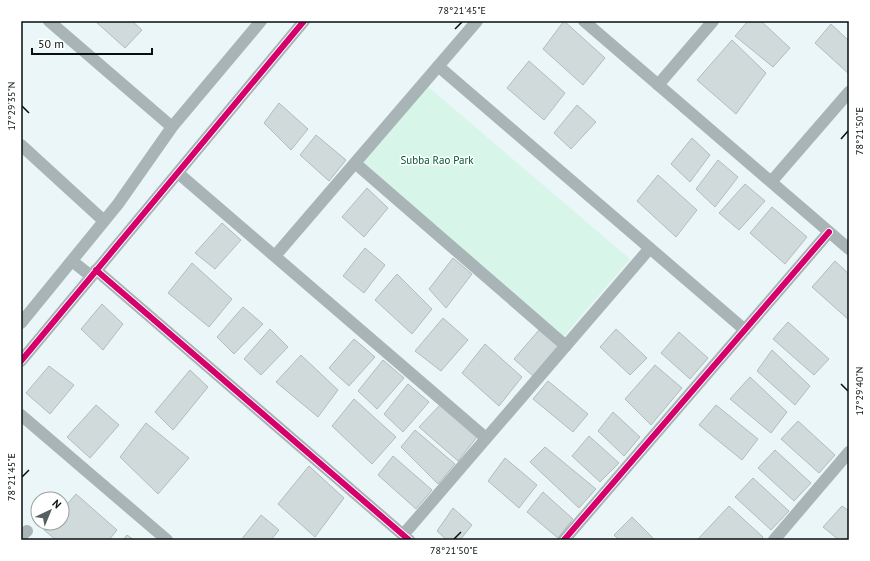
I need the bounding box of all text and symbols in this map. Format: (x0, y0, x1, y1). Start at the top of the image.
text: 78°21'45"E (438, 4, 486, 17)
scale bar (32, 30, 152, 56)
text: 50 m (38, 36, 64, 51)
text: 17°29'35"N (5, 81, 18, 131)
text: 78°21'50"E (853, 107, 866, 155)
park label: Subba Rao Park (401, 153, 474, 167)
text: 17°29'40"N (853, 366, 866, 416)
text: 78°21'45"E (5, 453, 18, 501)
north arrow (30, 491, 70, 531)
text: N (49, 496, 64, 511)
text: 78°21'50"E (430, 544, 478, 557)

